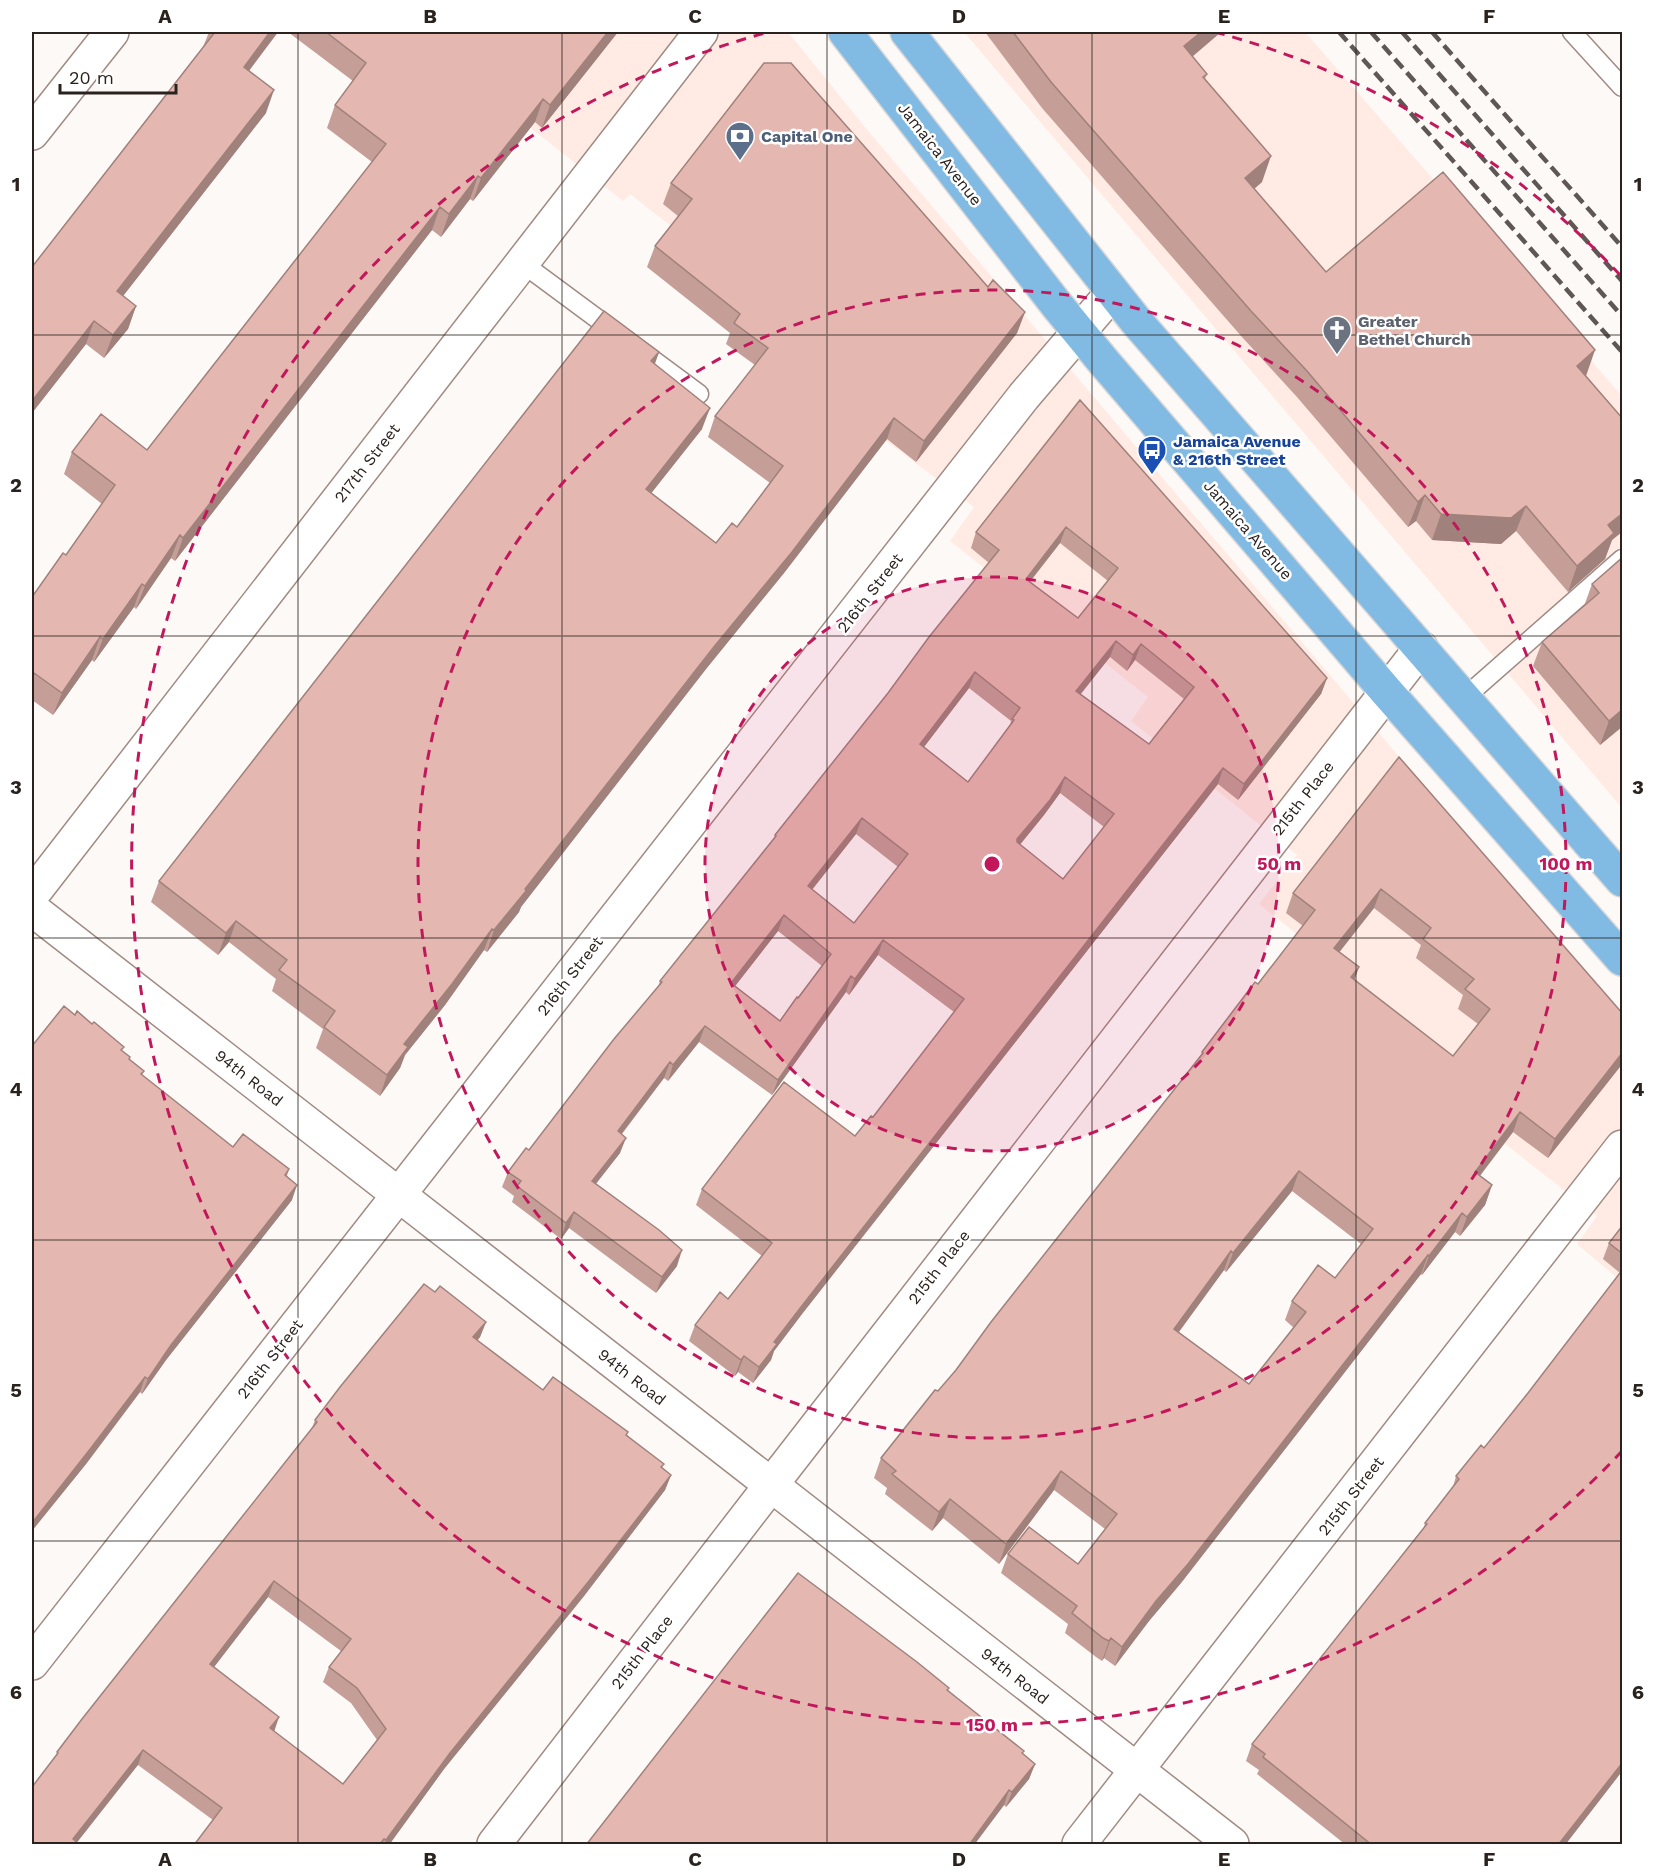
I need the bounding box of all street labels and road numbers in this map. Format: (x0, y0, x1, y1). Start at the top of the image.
street label: Jamaica Avenue (894, 99, 986, 209)
street label: 217th Street (330, 420, 404, 506)
street label: Jamaica Avenue (1200, 476, 1296, 584)
street label: 216th Street (833, 549, 907, 636)
street label: 215th Place (1268, 757, 1338, 839)
street label: 216th Street (533, 932, 607, 1019)
street label: 94th Road (211, 1046, 287, 1110)
street label: 215th Place (904, 1226, 974, 1308)
street label: 216th Street (233, 1315, 307, 1402)
street label: 94th Road (594, 1345, 670, 1409)
street label: 215th Street (1314, 1452, 1388, 1539)
street label: 215th Place (607, 1611, 677, 1693)
street label: 94th Road (977, 1644, 1053, 1708)

